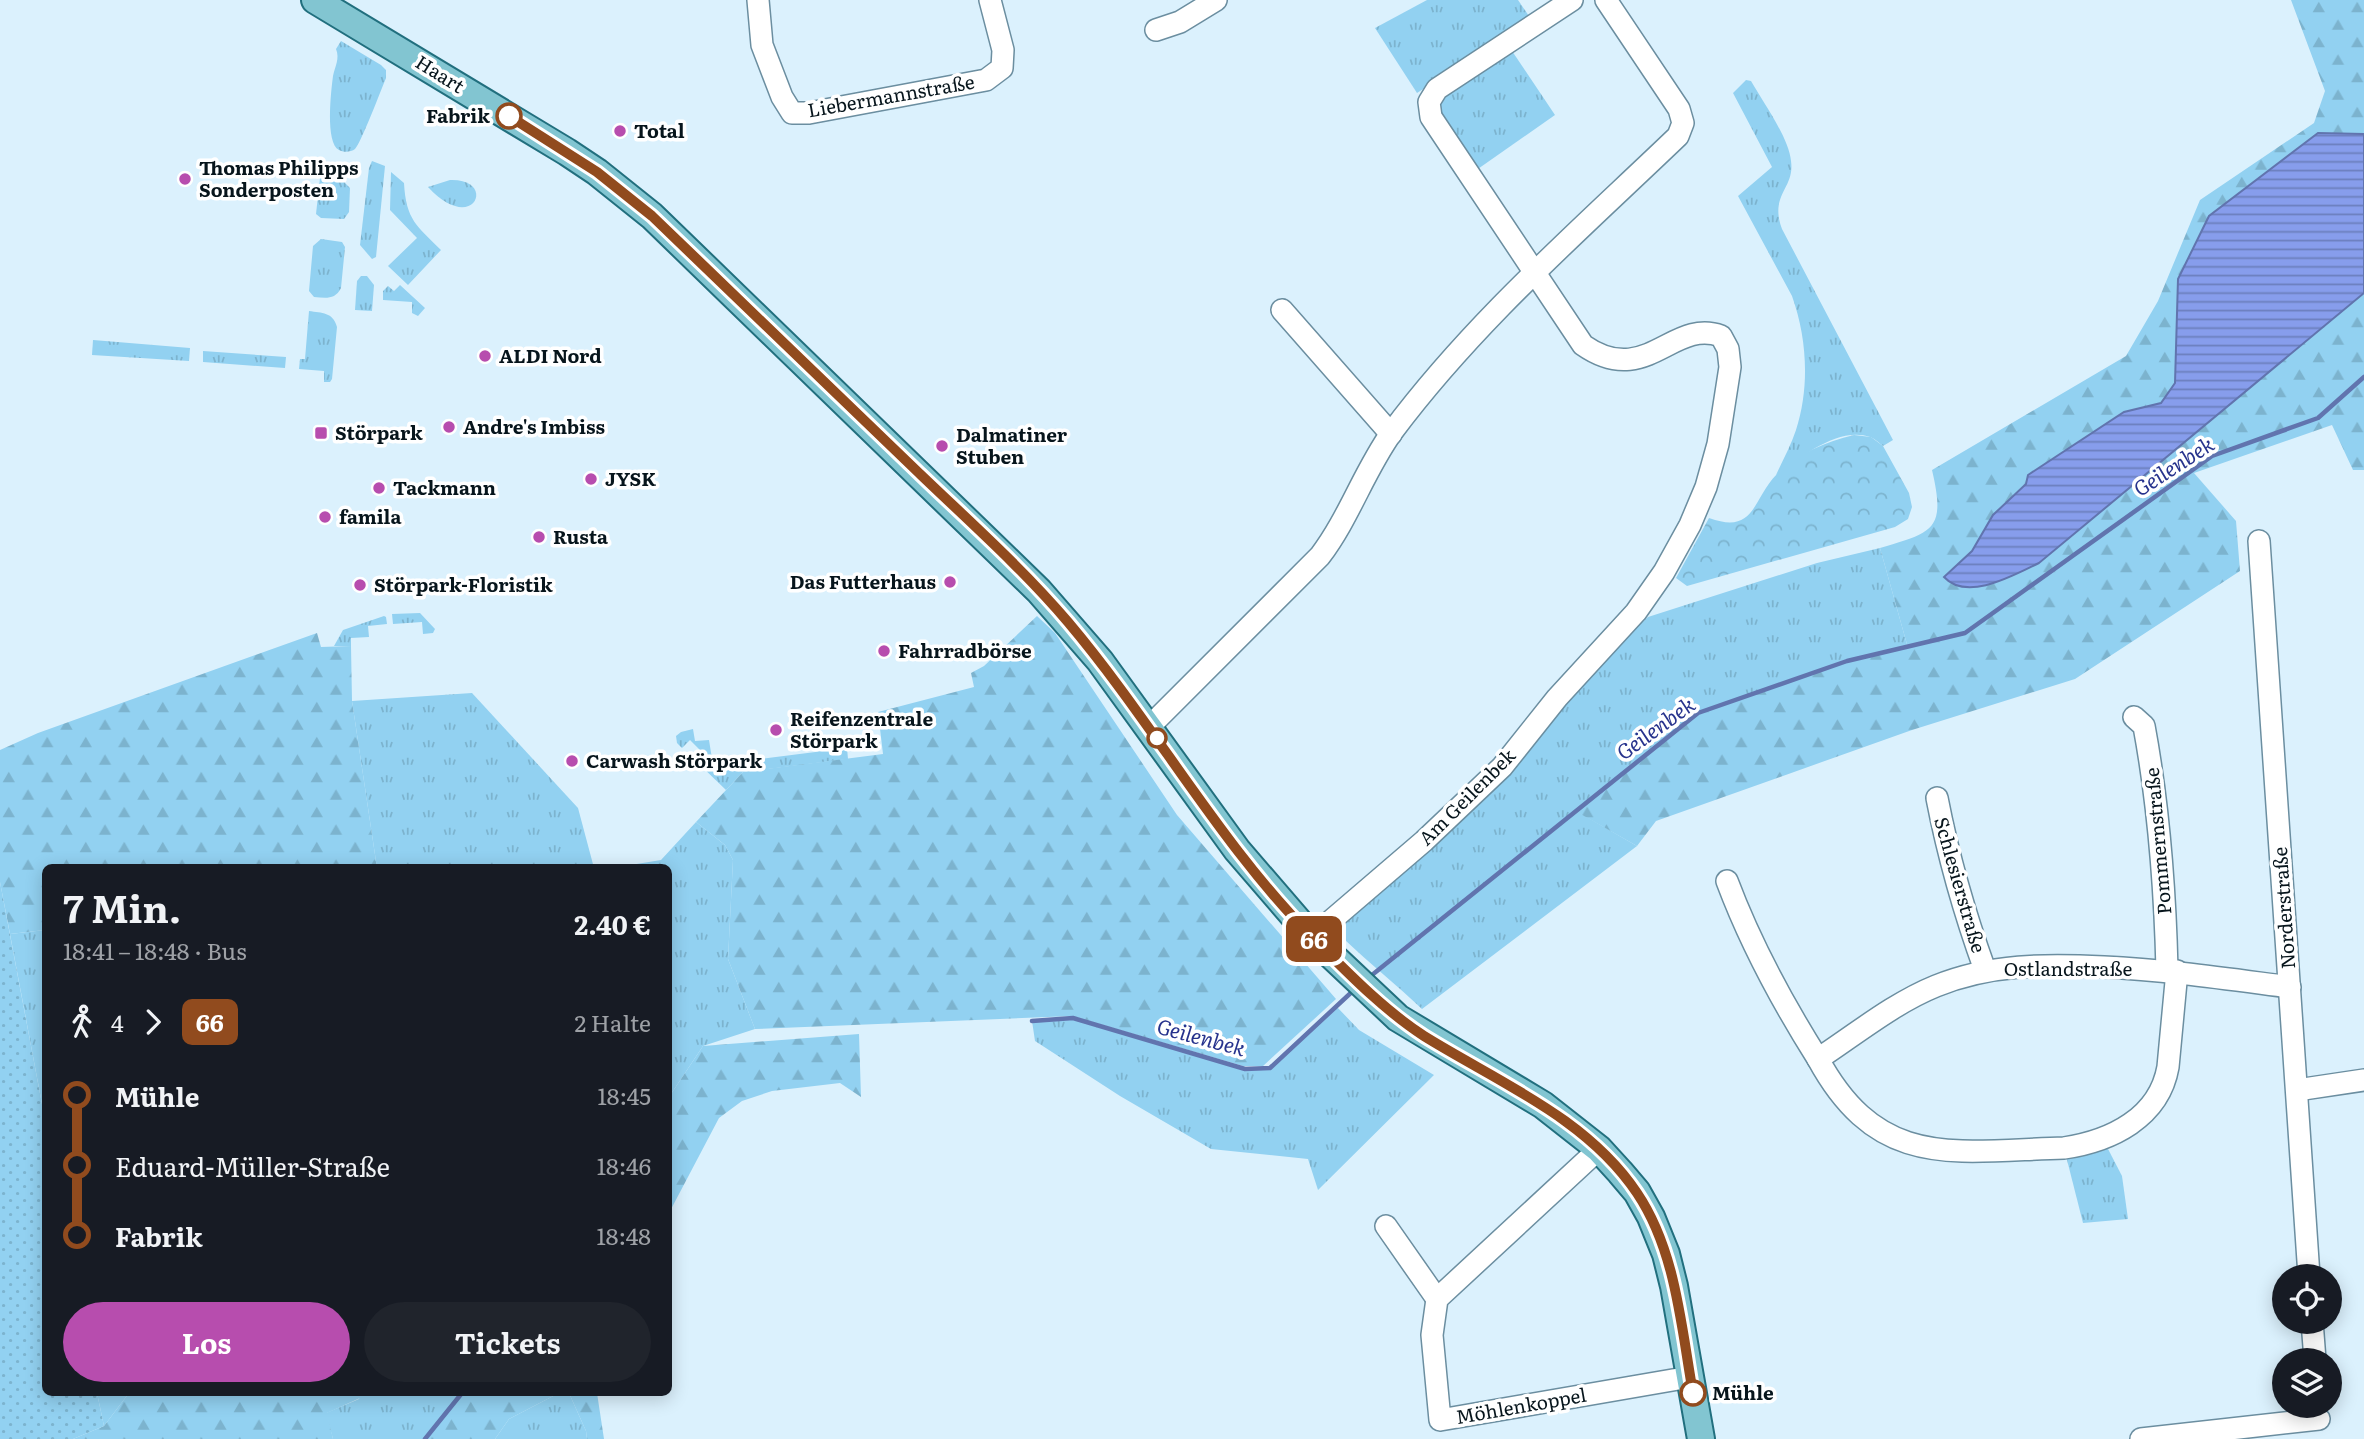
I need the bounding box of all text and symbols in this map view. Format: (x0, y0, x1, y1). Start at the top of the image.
street label: Haart (411, 47, 471, 99)
street label: Liebermannstraße (805, 67, 977, 123)
place label: Fabrik (426, 101, 490, 129)
marker: Fabrik (496, 103, 522, 129)
place label: Total (634, 116, 685, 144)
marker: Total (612, 123, 628, 139)
place label: Thomas Philipps Sonderposten (199, 153, 359, 203)
marker: Thomas Philipps Sonderposten (177, 171, 193, 187)
place label: ALDI Nord (499, 341, 602, 369)
marker: ALDI Nord (477, 348, 493, 364)
place label: Andre's Imbiss (463, 412, 605, 440)
place label: Störpark (335, 418, 423, 446)
marker: Andre's Imbiss (441, 419, 457, 435)
place label: Dalmatiner Stuben (956, 420, 1068, 470)
marker: Störpark (313, 425, 329, 441)
water label: Geilenbek (2126, 427, 2219, 503)
marker: Dalmatiner Stuben (934, 438, 950, 454)
place label: JYSK (605, 464, 656, 492)
marker: JYSK (583, 471, 599, 487)
place label: Tackmann (393, 473, 496, 501)
marker: Tackmann (371, 480, 387, 496)
place label: famila (339, 502, 401, 530)
marker: famila (317, 509, 333, 525)
place label: Rusta (553, 522, 608, 550)
marker: Rusta (531, 529, 547, 545)
place label: Das Futterhaus (790, 567, 936, 595)
place label: Störpark-Floristik (374, 570, 553, 598)
marker: Das Futterhaus (942, 574, 958, 590)
marker: Störpark-Floristik (352, 577, 368, 593)
place label: Fahrradbörse (898, 636, 1032, 664)
marker: Fahrradbörse (876, 643, 892, 659)
water label: Geilenbek (1609, 688, 1701, 766)
place label: Reifenzentrale Störpark (790, 704, 933, 754)
marker: Reifenzentrale Störpark (768, 722, 784, 738)
unlabelled marker (1147, 728, 1167, 748)
street label: Am Geilenbek (1412, 741, 1521, 851)
place label: Carwash Störpark (586, 746, 763, 774)
marker: Carwash Störpark (564, 753, 580, 769)
street label: Pommernstraße (2137, 766, 2177, 916)
street label: Schlesierstraße (1928, 813, 1994, 956)
street label: Norderstraße (2265, 846, 2301, 970)
text: 7 Min. (63, 878, 181, 935)
text: 2.40 € (574, 904, 651, 943)
line badge: 66 (1282, 916, 1346, 962)
text: 66 (1300, 921, 1328, 956)
text: 18:41 – 18:48 · Bus (63, 933, 247, 967)
street label: Ostlandstraße (2004, 954, 2132, 982)
icon: walk (63, 1003, 101, 1041)
icon: forward (134, 1003, 172, 1041)
text: 66 (196, 1004, 224, 1039)
text: 4 (111, 1005, 124, 1039)
text: 2 Halte (574, 1005, 651, 1039)
water label: Geilenbek (1154, 1009, 1250, 1062)
text: Mühle (115, 1076, 200, 1115)
text: 18:45 (597, 1078, 651, 1112)
text: Eduard-Müller-Straße (115, 1146, 390, 1185)
text: 18:46 (597, 1148, 651, 1182)
text: Fabrik (115, 1216, 203, 1255)
text: 18:48 (596, 1218, 651, 1252)
map controls (2272, 1264, 2342, 1418)
button: locate (2272, 1264, 2342, 1334)
button: Los (63, 1302, 350, 1382)
button: Tickets (364, 1302, 651, 1382)
button: layers (2272, 1348, 2342, 1418)
place label: Mühle (1712, 1378, 1774, 1406)
street label: Möhlenkoppel (1453, 1380, 1588, 1430)
marker: Mühle (1680, 1380, 1706, 1406)

